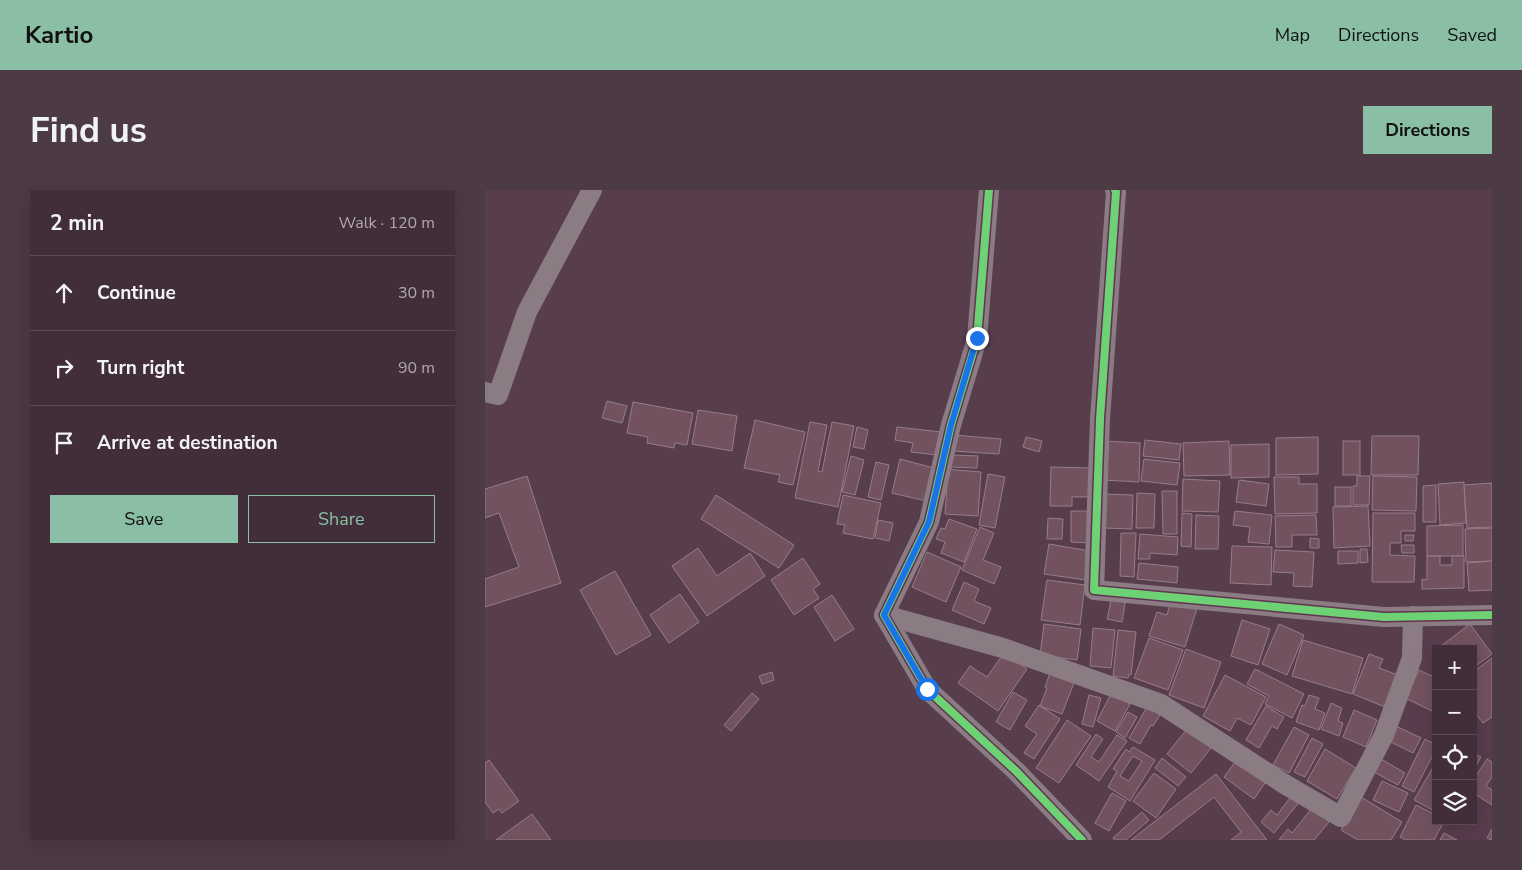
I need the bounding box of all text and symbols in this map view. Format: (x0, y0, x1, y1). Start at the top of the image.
text: Kartio (25, 19, 93, 51)
text: Map (1275, 23, 1310, 47)
text: Directions (1338, 23, 1419, 47)
text: Saved (1447, 23, 1497, 47)
button: Directions (1363, 106, 1492, 154)
text: Find us (30, 107, 147, 154)
text: 2 min (50, 209, 104, 237)
text: Walk · 120 m (339, 212, 435, 234)
icon: ahead (50, 279, 78, 307)
text: Continue (97, 280, 176, 306)
text: 30 m (398, 282, 435, 304)
route end (966, 327, 989, 350)
icon: right (50, 354, 78, 382)
text: Turn right (97, 355, 184, 381)
text: 90 m (398, 357, 435, 379)
icon: arrive (50, 429, 78, 457)
text: Arrive at destination (97, 430, 278, 456)
button: Save (50, 495, 238, 543)
button: Share (248, 495, 435, 543)
map controls (1432, 645, 1477, 825)
button: + (1432, 645, 1477, 690)
route start (916, 678, 939, 701)
button: − (1432, 690, 1477, 735)
button: locate (1432, 735, 1477, 780)
button: layers (1432, 780, 1477, 825)

